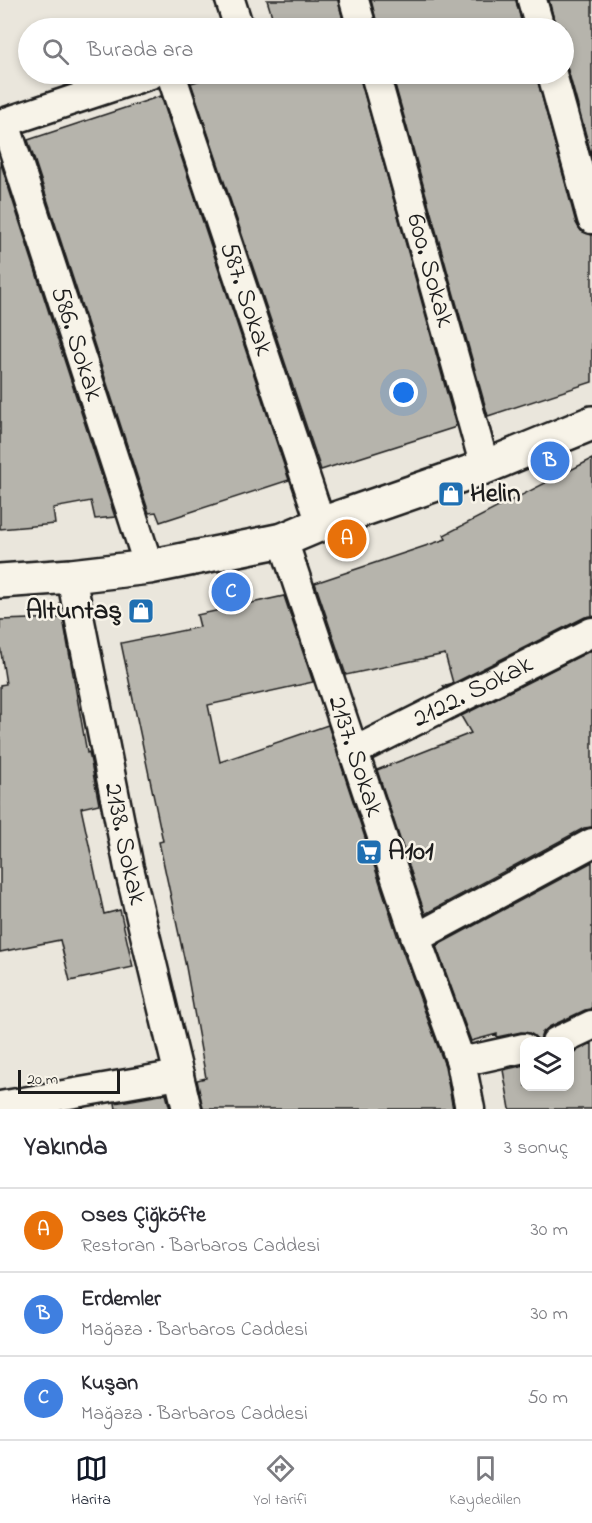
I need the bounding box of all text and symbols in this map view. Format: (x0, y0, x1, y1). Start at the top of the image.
search box (18, 18, 574, 84)
icon: search (39, 35, 72, 68)
text: Burada ara (87, 35, 193, 67)
street label: 600. Sokak (396, 209, 464, 332)
street label: 587. Sokak (209, 237, 283, 361)
street label: 586. Sokak (40, 281, 113, 406)
your location (389, 378, 418, 407)
pin: B (530, 438, 570, 484)
place label: Helin (470, 475, 521, 514)
shop icon: Helin (436, 479, 466, 509)
pin: A (328, 516, 366, 562)
pin: C (212, 570, 250, 614)
place label: Altuntaş (26, 592, 122, 631)
shop icon: Altuntaş (126, 596, 156, 626)
street label: 2122. Sokak (406, 645, 540, 738)
street label: 2137. Sokak (317, 691, 394, 822)
street label: 2138. Sokak (93, 779, 157, 909)
place label: A101 (388, 833, 434, 872)
supermarket icon: A101 (354, 837, 384, 867)
map controls (520, 1037, 574, 1091)
button: layers (520, 1037, 574, 1091)
scale bar (18, 1067, 120, 1094)
text: 20 m (27, 1068, 58, 1092)
text: Yakında (24, 1129, 108, 1167)
text: 3 sonuç (504, 1134, 568, 1163)
text: Oses Çiğköfte (81, 1200, 206, 1232)
text: A (37, 1216, 50, 1245)
text: 30 m (531, 1216, 568, 1245)
text: Restoran · Barbaros Caddesi (81, 1232, 320, 1261)
text: Erdemler (81, 1284, 161, 1316)
text: B (37, 1300, 50, 1329)
text: 30 m (531, 1300, 568, 1329)
text: Mağaza · Barbaros Caddesi (81, 1316, 308, 1345)
text: Kuşan (81, 1368, 138, 1400)
text: C (38, 1384, 49, 1413)
text: 50 m (527, 1384, 568, 1413)
text: Mağaza · Barbaros Caddesi (81, 1400, 308, 1429)
tab: Harita (71, 1452, 111, 1512)
tab: Yol tarifi (253, 1452, 307, 1512)
tab: Kaydedilen (449, 1452, 521, 1512)

